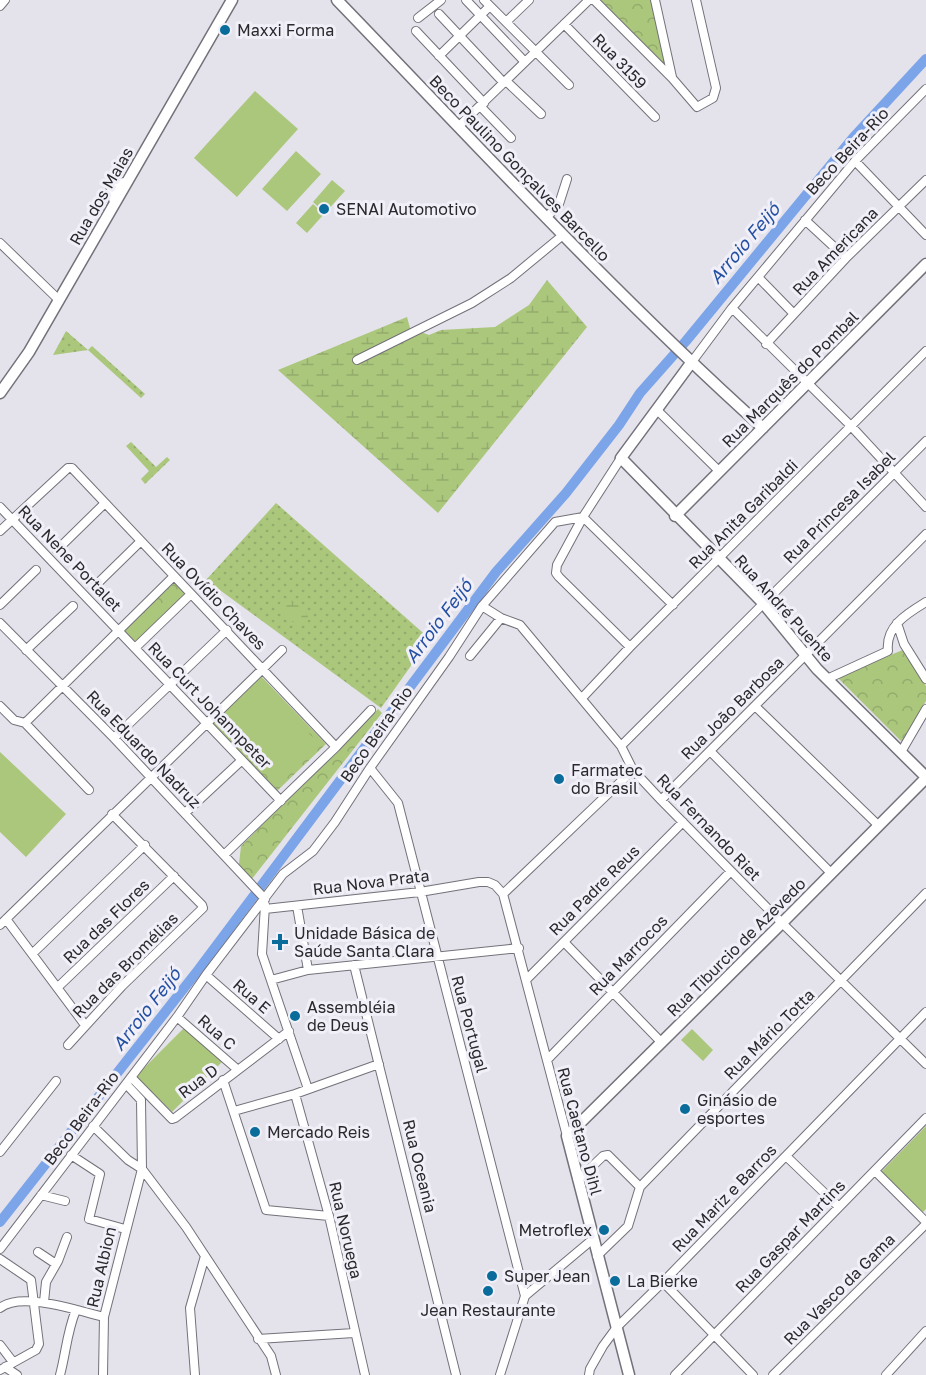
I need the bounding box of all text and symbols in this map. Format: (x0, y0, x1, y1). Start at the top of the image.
place label: Maxxi Forma (237, 20, 334, 40)
marker: Maxxi Forma (218, 23, 232, 37)
street label: Rua 3159 (589, 29, 651, 93)
street label: Beco Paulino Gonçalves Barcello (425, 71, 615, 265)
street label: Beco Beira-Rio (801, 103, 893, 199)
street label: Rua dos Maias (65, 143, 137, 249)
water label: Arroio Feijó (704, 197, 785, 288)
place label: SENAI Automotivo (336, 199, 477, 219)
marker: SENAI Automotivo (317, 202, 331, 216)
street label: Rua Americana (788, 203, 882, 299)
street label: Rua Marquês do Pombal (718, 307, 862, 451)
street label: Rua Princesa Isabel (779, 447, 899, 567)
street label: Rua Anita Garibaldi (684, 455, 802, 573)
street label: Rua Nene Portalet (14, 501, 126, 615)
street label: Rua Ovídio Chaves (158, 538, 270, 654)
street label: Rua André Puente (730, 550, 838, 666)
water label: Arroio Feijó (400, 573, 478, 667)
street label: Rua Curt Johannpeter (144, 637, 276, 773)
street label: Rua João Barbosa (676, 652, 788, 764)
street label: Beco Beira-Rio (336, 682, 416, 786)
street label: Rua Eduardo Nadruz (83, 686, 205, 812)
place label: Farmatec do Brasil (571, 760, 643, 798)
street label: Rua Fernando Riet (653, 769, 765, 885)
marker: Farmatec do Brasil (552, 772, 566, 786)
street label: Rua Padre Reus (544, 840, 644, 940)
street label: Rua Nova Prata (312, 865, 430, 899)
street label: Rua Tiburcio de Azevedo (662, 873, 810, 1021)
street label: Rua das Flores (59, 875, 153, 967)
street label: Rua das Bromélias (68, 908, 182, 1022)
street label: Rua Marrocos (584, 910, 672, 1000)
place label: Unidade Básica de Saúde Santa Clara (294, 923, 435, 961)
marker: Unidade Básica de Saúde Santa Clara (271, 933, 289, 951)
water label: Arroio Feijó (107, 962, 186, 1054)
street label: Rua Portugal (447, 973, 493, 1075)
street label: Rua E (229, 974, 275, 1018)
street label: Rua Mário Totta (720, 985, 818, 1083)
place label: Assembléia de Deus (307, 997, 395, 1035)
marker: Assembléia de Deus (288, 1009, 302, 1023)
street label: Rua C (194, 1010, 240, 1054)
street label: Rua D (174, 1060, 222, 1102)
street label: Rua Caetano Dihl (553, 1065, 607, 1197)
street label: Beco Beira-Rio (39, 1067, 123, 1169)
place label: Ginásio de esportes (697, 1090, 777, 1128)
marker: Ginásio de esportes (678, 1102, 692, 1116)
street label: Rua Oceania (399, 1117, 441, 1215)
place label: Mercado Reis (267, 1122, 370, 1142)
marker: Mercado Reis (248, 1125, 262, 1139)
street label: Rua Mariz e Barros (667, 1140, 781, 1256)
street label: Rua Gaspar Martins (731, 1175, 849, 1297)
street label: Rua Noruega (325, 1179, 367, 1281)
place label: Metroflex (518, 1220, 592, 1240)
marker: Metroflex (597, 1223, 611, 1237)
street label: Rua Albion (82, 1225, 120, 1309)
street label: Rua Vasco da Gama (779, 1229, 899, 1349)
place label: Super Jean (504, 1266, 590, 1286)
marker: Super Jean (485, 1269, 499, 1283)
place label: La Bierke (627, 1271, 698, 1291)
marker: La Bierke (608, 1274, 622, 1288)
marker: Jean Restaurante (481, 1284, 495, 1298)
place label: Jean Restaurante (420, 1300, 556, 1320)

